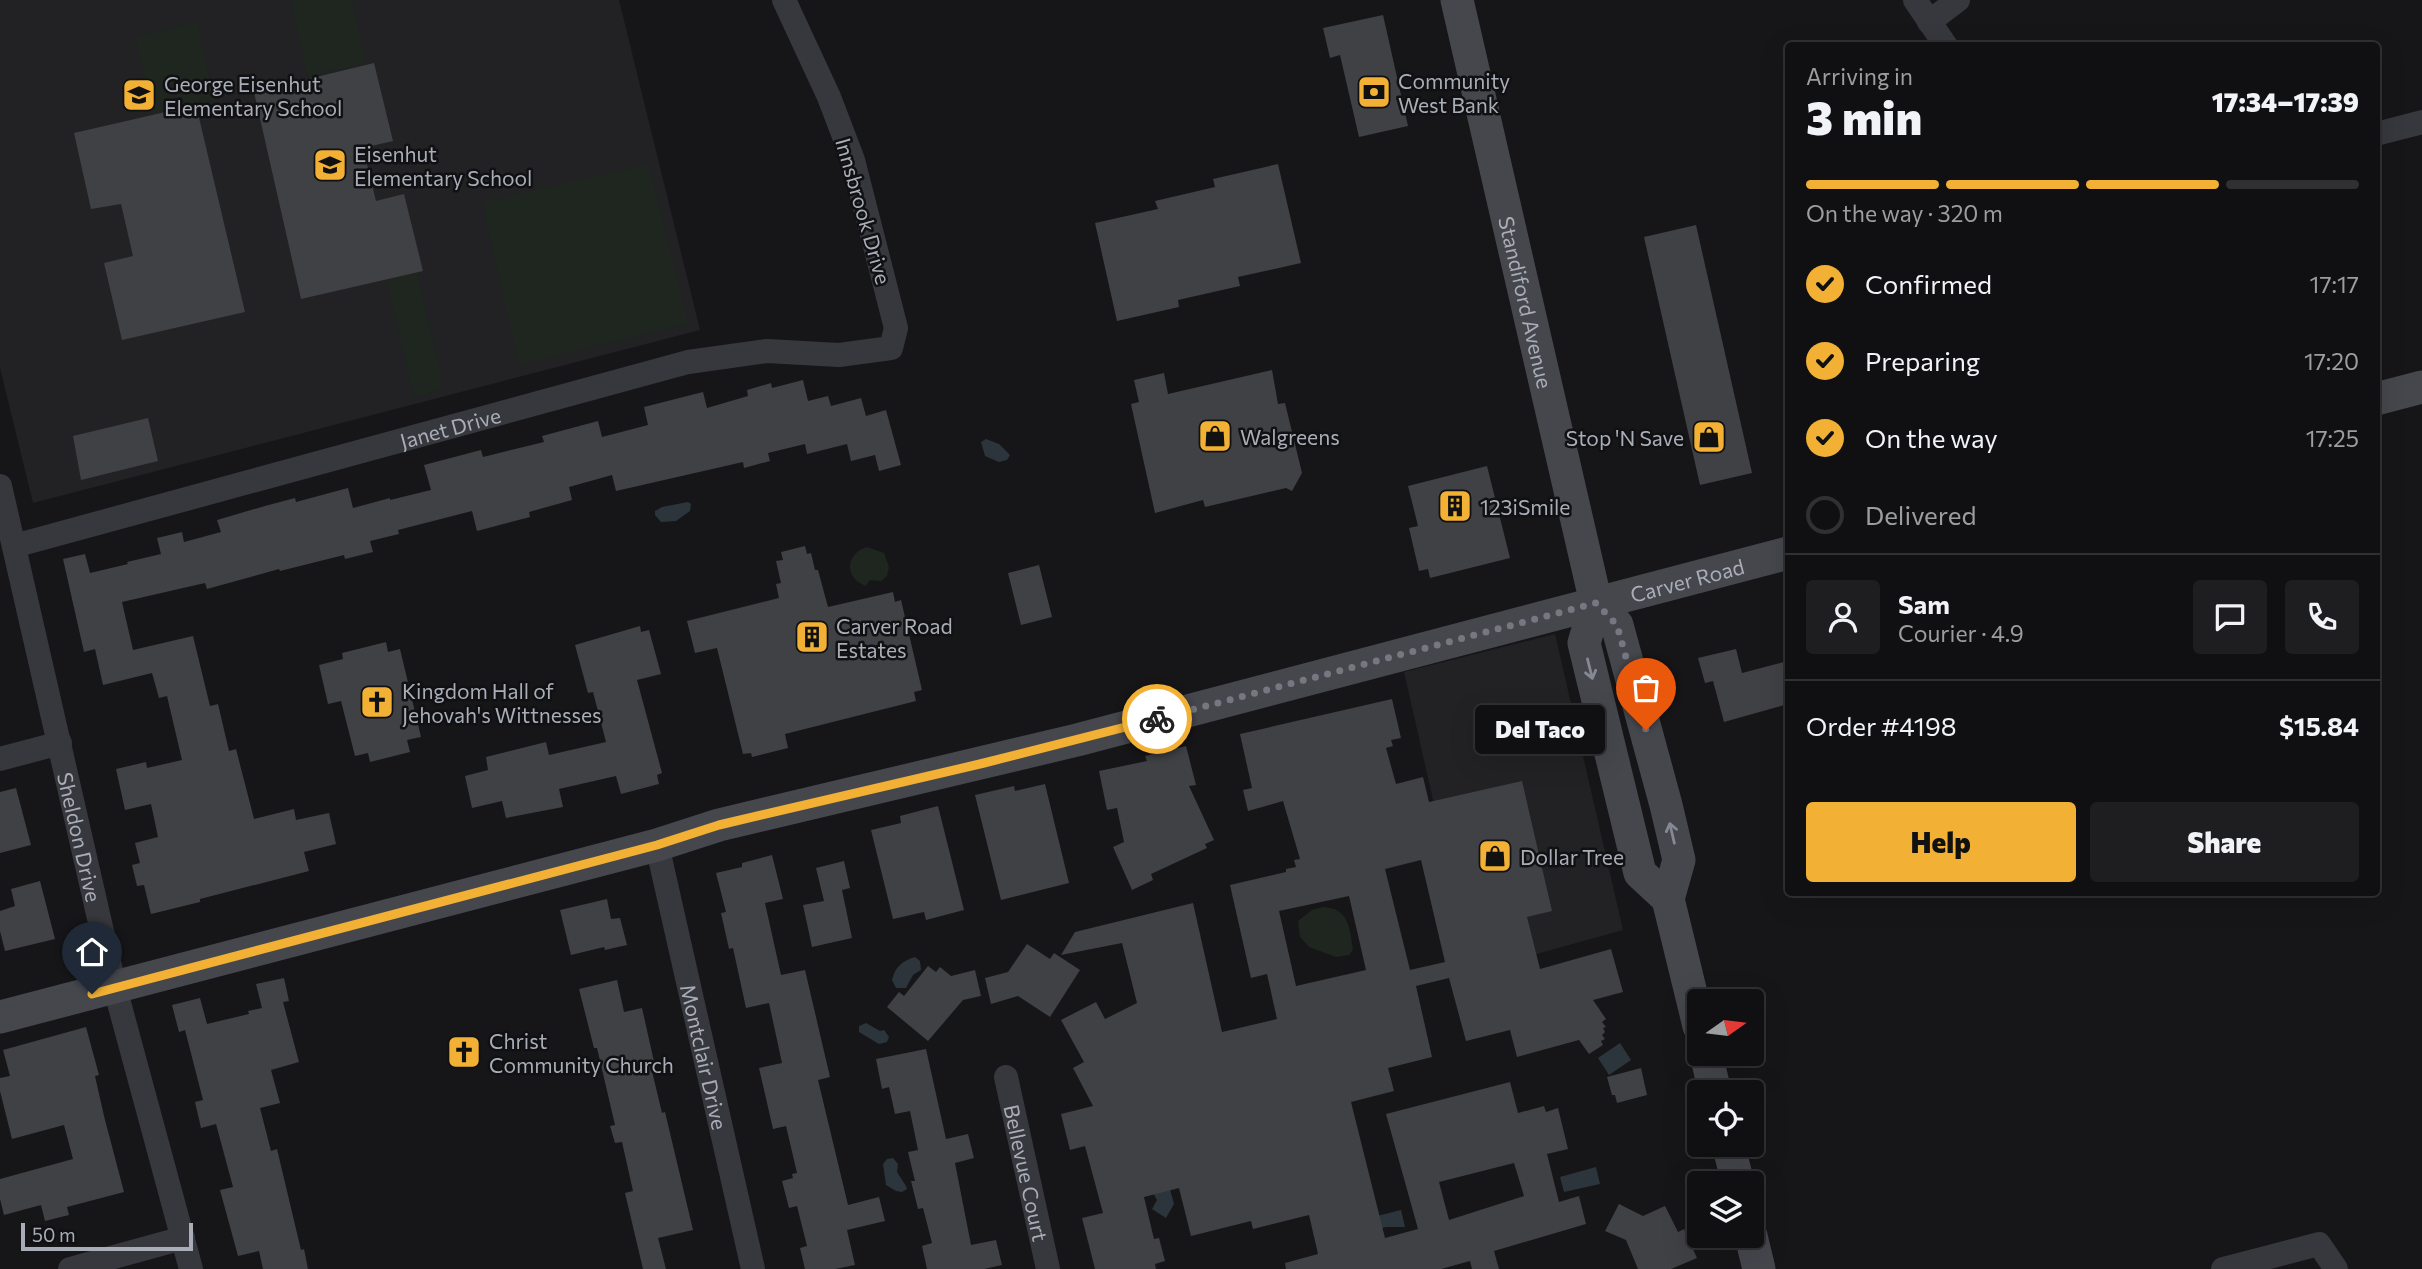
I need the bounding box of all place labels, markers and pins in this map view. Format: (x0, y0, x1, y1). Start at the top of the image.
place label: Community West Bank (1398, 68, 1510, 117)
place label: George Eisenhut Elementary School (164, 71, 342, 120)
bank icon: Community West Bank (1355, 73, 1393, 111)
school or university icon: George Eisenhut Elementary School (120, 76, 158, 114)
place label: Eisenhut Elementary School (354, 141, 532, 190)
school or university icon: Eisenhut Elementary School (311, 146, 349, 184)
shop icon: Walgreens (1196, 417, 1234, 455)
shop icon: Stop 'N Save (1690, 418, 1728, 456)
place label: Walgreens (1240, 424, 1340, 449)
place label: Stop 'N Save (1566, 425, 1684, 450)
building icon: 123iSmile (1436, 487, 1474, 525)
place label: 123iSmile (1480, 494, 1570, 519)
place label: Carver Road Estates (836, 613, 953, 662)
building icon: Carver Road Estates (793, 618, 831, 656)
pin (1616, 658, 1676, 730)
place label: Kingdom Hall of Jehovah's Wittnesses (402, 678, 602, 727)
church icon: Kingdom Hall of Jehovah's Wittnesses (358, 683, 396, 721)
callout: Del Taco (1474, 706, 1604, 754)
shop icon: Dollar Tree (1476, 837, 1514, 875)
place label: Dollar Tree (1520, 844, 1624, 869)
pin (62, 922, 122, 994)
place label: Christ Community Church (489, 1028, 674, 1077)
church icon: Christ Community Church (445, 1033, 483, 1071)

